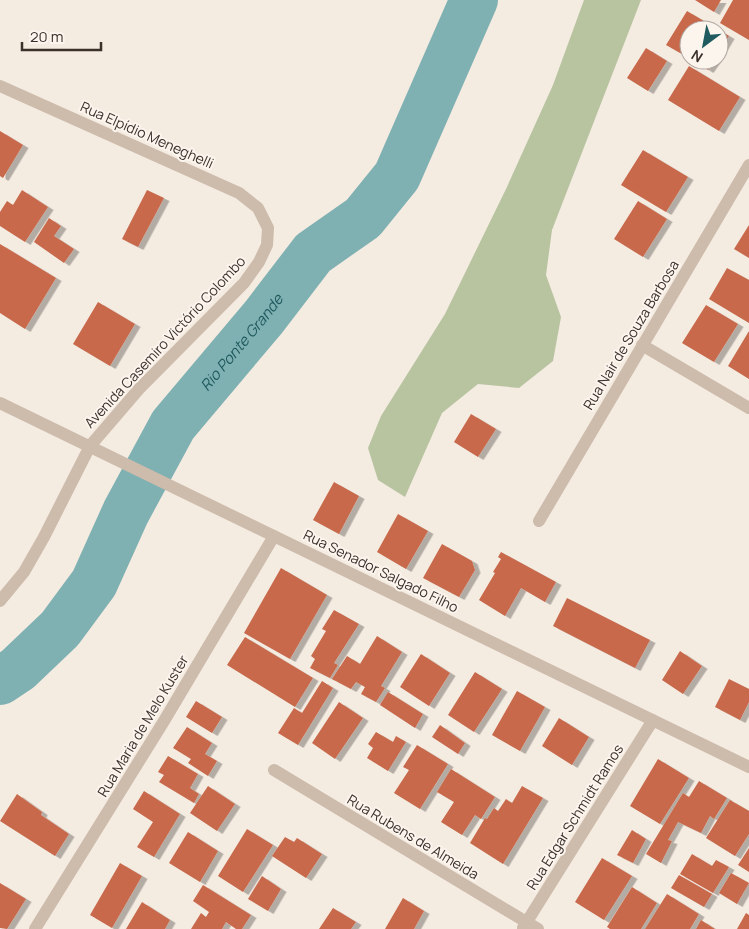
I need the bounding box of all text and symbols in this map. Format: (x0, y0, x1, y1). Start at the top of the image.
scale bar (22, 20, 101, 52)
north arrow (679, 20, 729, 70)
text: 20 m (30, 26, 63, 47)
text: N (688, 46, 706, 67)
street label: Rua Elpídio Meneghelli (78, 97, 217, 173)
street label: Avenida Casemiro Victório Colombo (80, 252, 249, 432)
street label: Rua Nair de Souza Barbosa (578, 256, 683, 413)
water label: Rio Ponte Grande (195, 289, 289, 395)
street label: Rua Senador Salgado Filho (301, 525, 462, 616)
street label: Rua Maria de Melo Kuster (93, 652, 192, 800)
street label: Rua Edgar Schmidt Ramos (522, 740, 627, 893)
street label: Rua Rubens de Almeida (344, 790, 483, 883)

